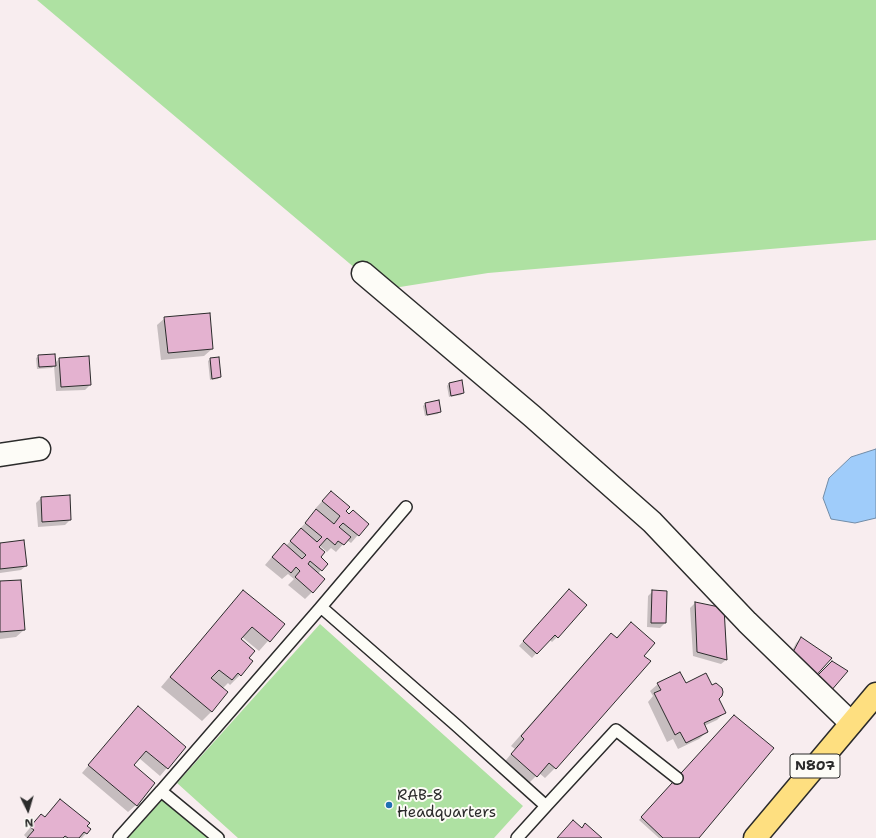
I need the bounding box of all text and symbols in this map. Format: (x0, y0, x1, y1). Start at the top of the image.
road number: N807 (790, 754, 840, 778)
place label: RAB-8 Headquarters (397, 787, 496, 822)
north arrow (8, 790, 48, 830)
marker: RAB-8 Headquarters (384, 800, 394, 810)
text: N (24, 815, 34, 830)

